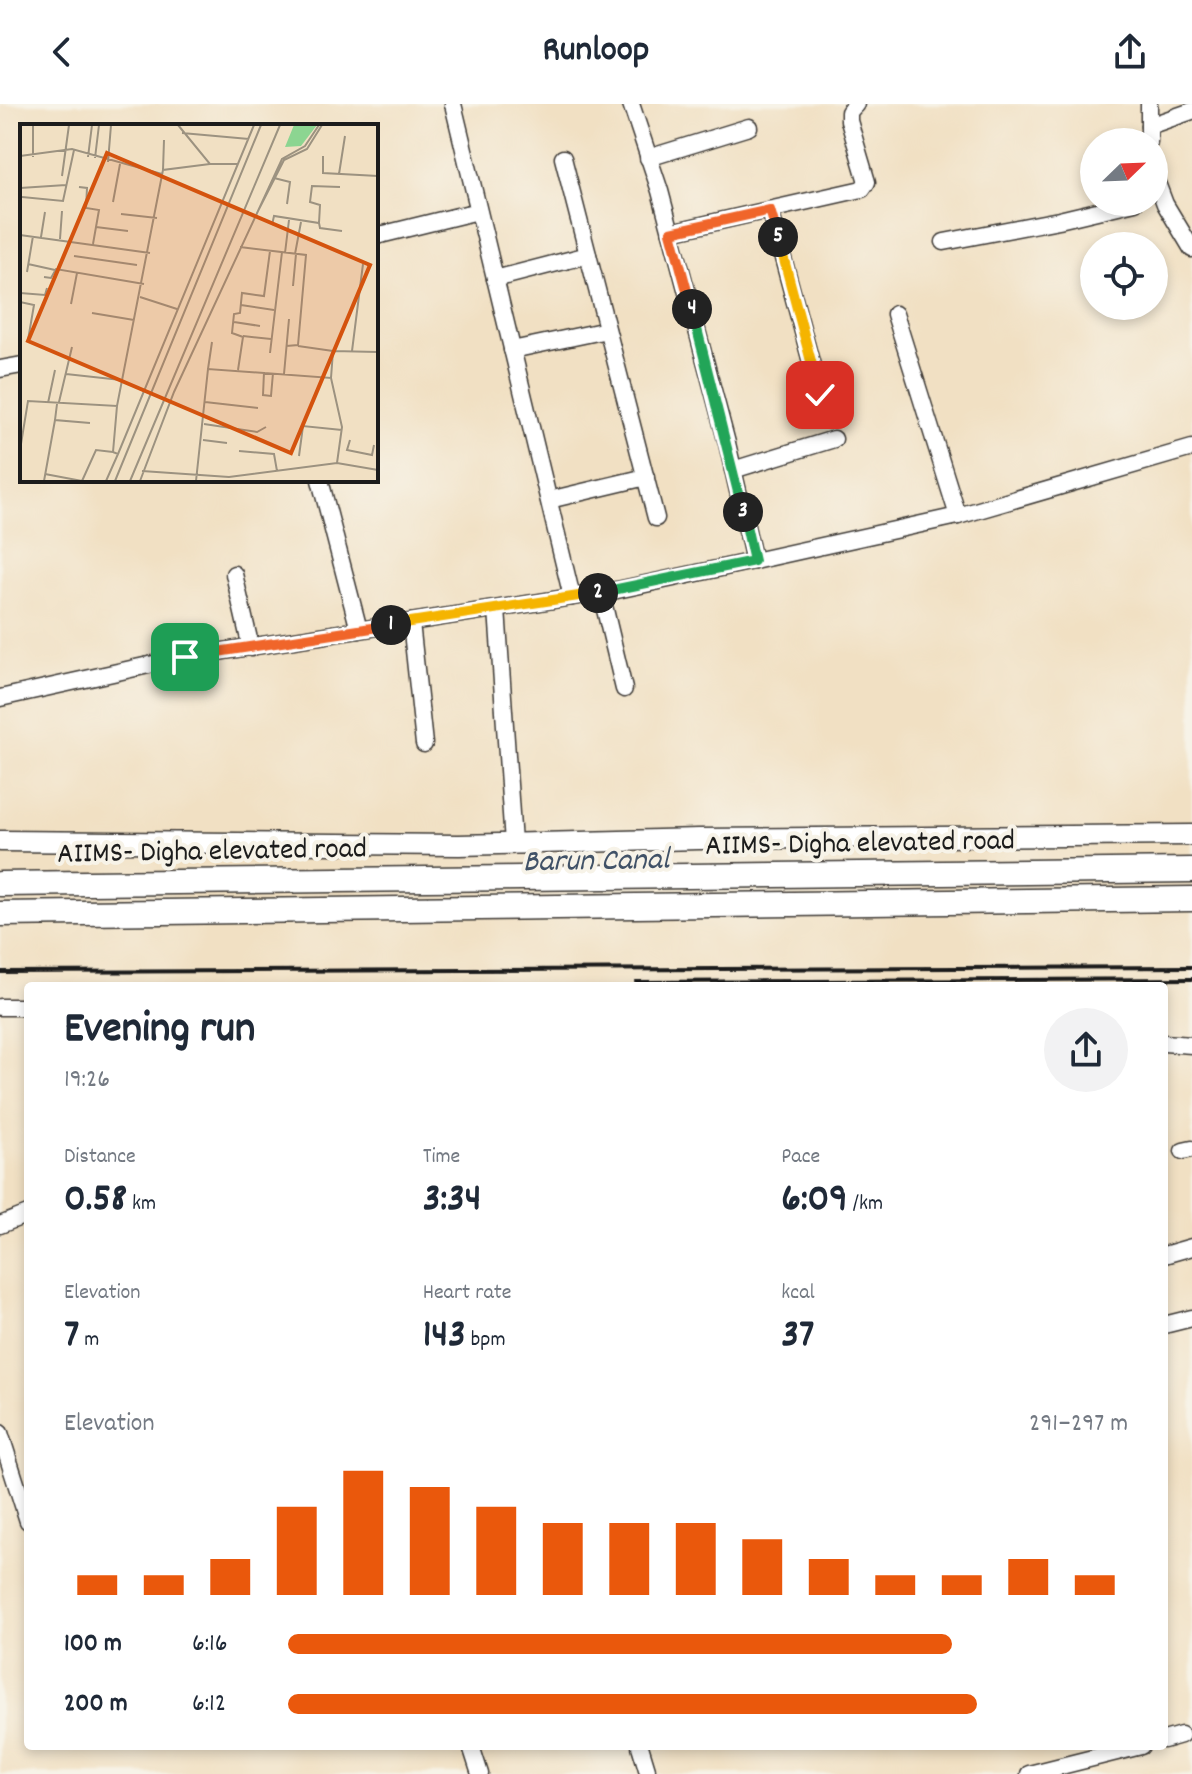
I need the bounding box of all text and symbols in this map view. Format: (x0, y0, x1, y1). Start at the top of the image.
text: Runloop (543, 26, 649, 78)
icon: back (40, 30, 84, 74)
icon: share (1108, 30, 1152, 74)
inset map (20, 124, 378, 482)
north arrow (1080, 128, 1168, 216)
map controls (1080, 128, 1168, 320)
pin: 5 (758, 217, 798, 257)
text: 5 (773, 221, 783, 252)
button: locate (1080, 232, 1168, 320)
pin: 4 (672, 289, 712, 329)
text: 4 (687, 293, 697, 324)
pin (786, 361, 854, 429)
icon: check (798, 373, 842, 417)
pin: 3 (723, 492, 763, 532)
text: 3 (738, 496, 748, 527)
pin: 2 (578, 573, 618, 613)
text: 2 (593, 577, 603, 608)
pin: 1 (371, 605, 411, 645)
text: 1 (389, 609, 393, 640)
pin (151, 623, 219, 691)
icon: arrive (163, 635, 207, 679)
street label: AIIMS- Digha elevated road (705, 821, 1015, 870)
street label: AIIMS- Digha elevated road (57, 829, 367, 878)
water label: Barun Canal (523, 839, 672, 887)
text: Evening run (64, 1000, 255, 1063)
button: share (1044, 1008, 1128, 1092)
text: 19:26 (64, 1062, 110, 1099)
text: Distance (64, 1142, 136, 1173)
text: Time (423, 1142, 460, 1173)
text: Pace (781, 1142, 820, 1173)
text: 0.58 (64, 1173, 127, 1230)
text: 3:34 (423, 1173, 481, 1230)
text: 6:09 (781, 1173, 848, 1230)
text: km (127, 1189, 156, 1220)
text: /km (848, 1189, 883, 1220)
text: Elevation (64, 1278, 141, 1309)
text: Heart rate (423, 1278, 512, 1309)
text: kcal (781, 1278, 815, 1309)
text: 7 (64, 1309, 79, 1366)
text: 143 (423, 1309, 466, 1366)
text: 37 (781, 1309, 814, 1366)
text: m (79, 1325, 99, 1356)
text: bpm (466, 1325, 506, 1356)
text: Elevation (64, 1406, 154, 1443)
text: 291–297 m (1029, 1406, 1128, 1443)
text: 100 m (64, 1626, 122, 1663)
text: 6:16 (192, 1626, 228, 1663)
text: 200 m (64, 1686, 128, 1723)
text: 6:12 (192, 1686, 226, 1723)

